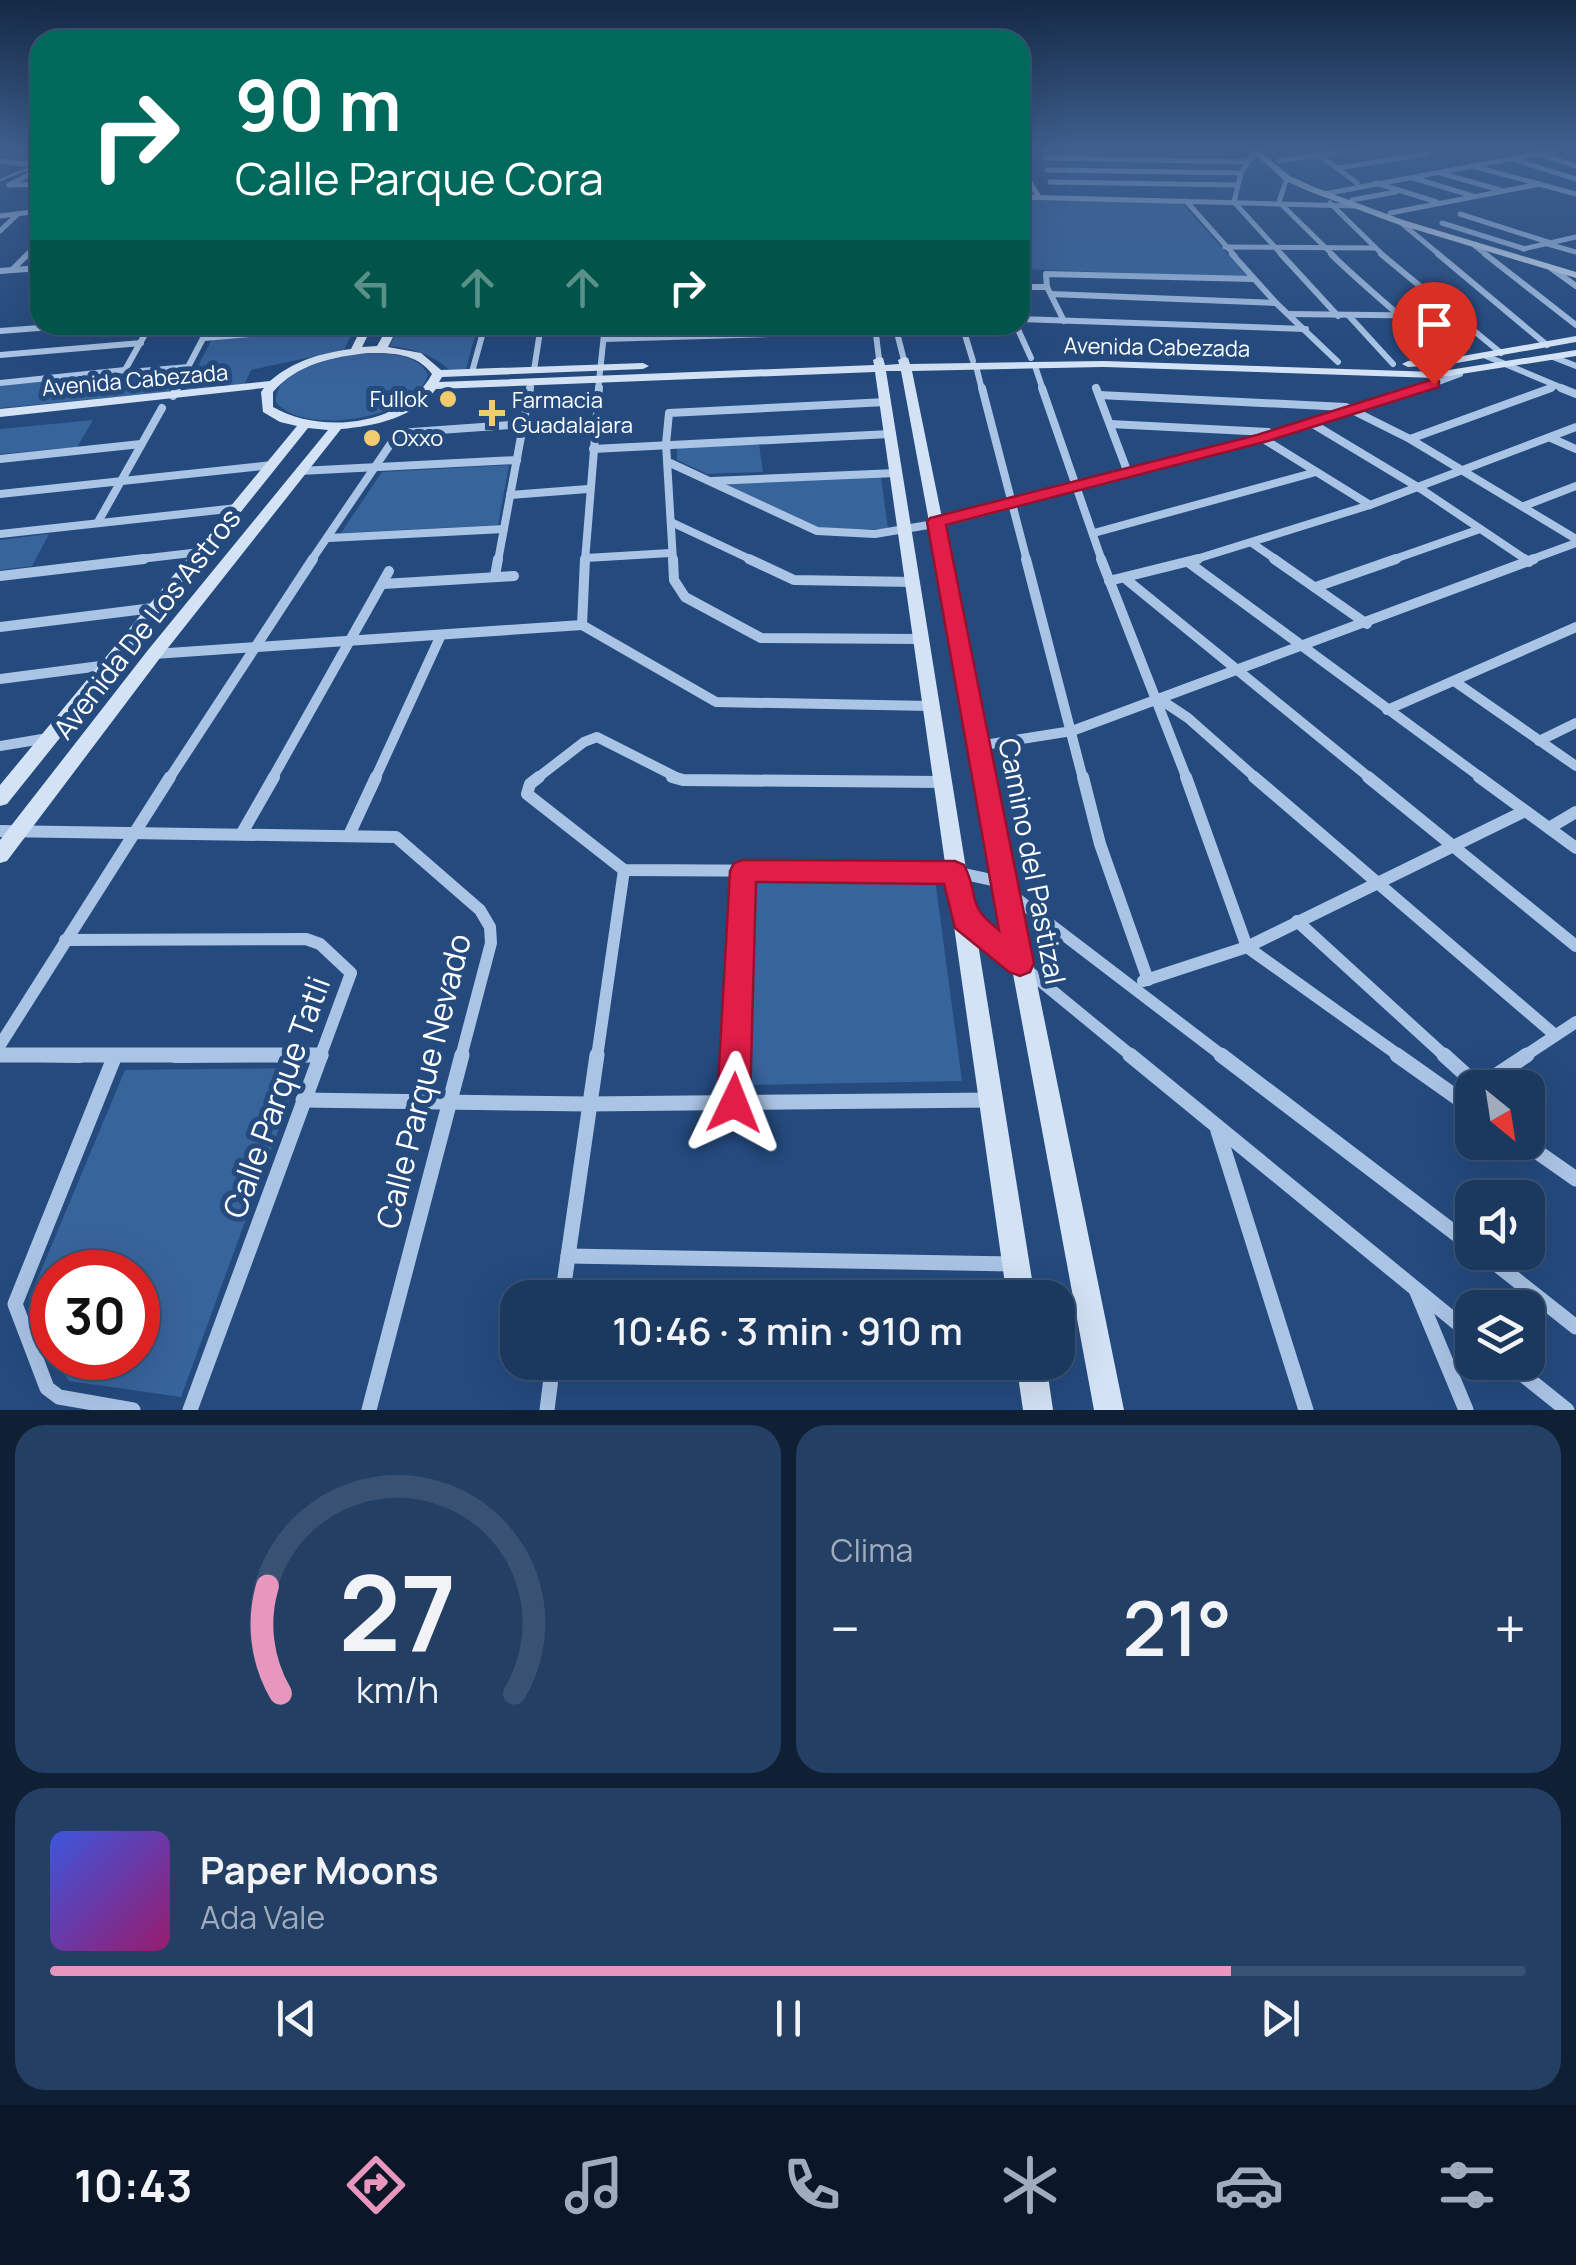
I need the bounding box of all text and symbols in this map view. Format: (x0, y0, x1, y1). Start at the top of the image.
text: 90 m (235, 56, 402, 152)
icon: right (70, 70, 200, 200)
text: Calle Parque Cora (235, 147, 604, 209)
icon: left (345, 260, 400, 315)
icon: ahead (450, 260, 505, 315)
icon: ahead (555, 260, 610, 315)
icon: right (660, 260, 715, 315)
pin (1392, 282, 1477, 385)
icon: arrive (1407, 297, 1462, 352)
street label: Avenida Cabezada (1064, 330, 1250, 364)
street label: Avenida Cabezada (41, 357, 229, 403)
place label: Fullok (370, 384, 429, 414)
place label: Farmacia Guadalajara (512, 385, 633, 440)
marker: Fullok (437, 388, 459, 410)
marker: Farmacia Guadalajara (481, 402, 503, 424)
place label: Oxxo (392, 423, 443, 453)
marker: Oxxo (361, 427, 383, 449)
street label: Avenida De Los Astros (44, 500, 248, 746)
street label: Camino del Pastizal (990, 735, 1076, 987)
street label: Calle Parque Nevado (365, 929, 481, 1233)
street label: Calle Parque Tatli (212, 970, 340, 1224)
position arrow (682, 1051, 786, 1155)
north arrow (1455, 1070, 1545, 1160)
map controls (1455, 1070, 1545, 1380)
button: sound (1455, 1180, 1545, 1270)
speed limit sign: 30 (30, 1250, 160, 1380)
button: layers (1455, 1290, 1545, 1380)
text: 10:46 · 3 min · 910 m (612, 1304, 963, 1356)
text: Clima (831, 1528, 913, 1572)
text: 27 (339, 1540, 456, 1682)
text: 21° (1123, 1576, 1232, 1679)
text: − (831, 1590, 860, 1666)
text: + (1494, 1590, 1526, 1666)
text: km/h (356, 1665, 439, 1714)
text: Paper Moons (200, 1843, 439, 1895)
text: Ada Vale (200, 1895, 325, 1939)
icon: previous (269, 1991, 324, 2046)
icon: pause (761, 1991, 816, 2046)
icon: next (1253, 1991, 1308, 2046)
icon: directions (341, 2150, 411, 2220)
icon: music (559, 2150, 629, 2220)
icon: phone (777, 2150, 847, 2220)
icon: climate (995, 2150, 1065, 2220)
icon: car (1214, 2150, 1284, 2220)
icon: filters (1432, 2150, 1502, 2220)
text: 10:43 (74, 2154, 192, 2216)

